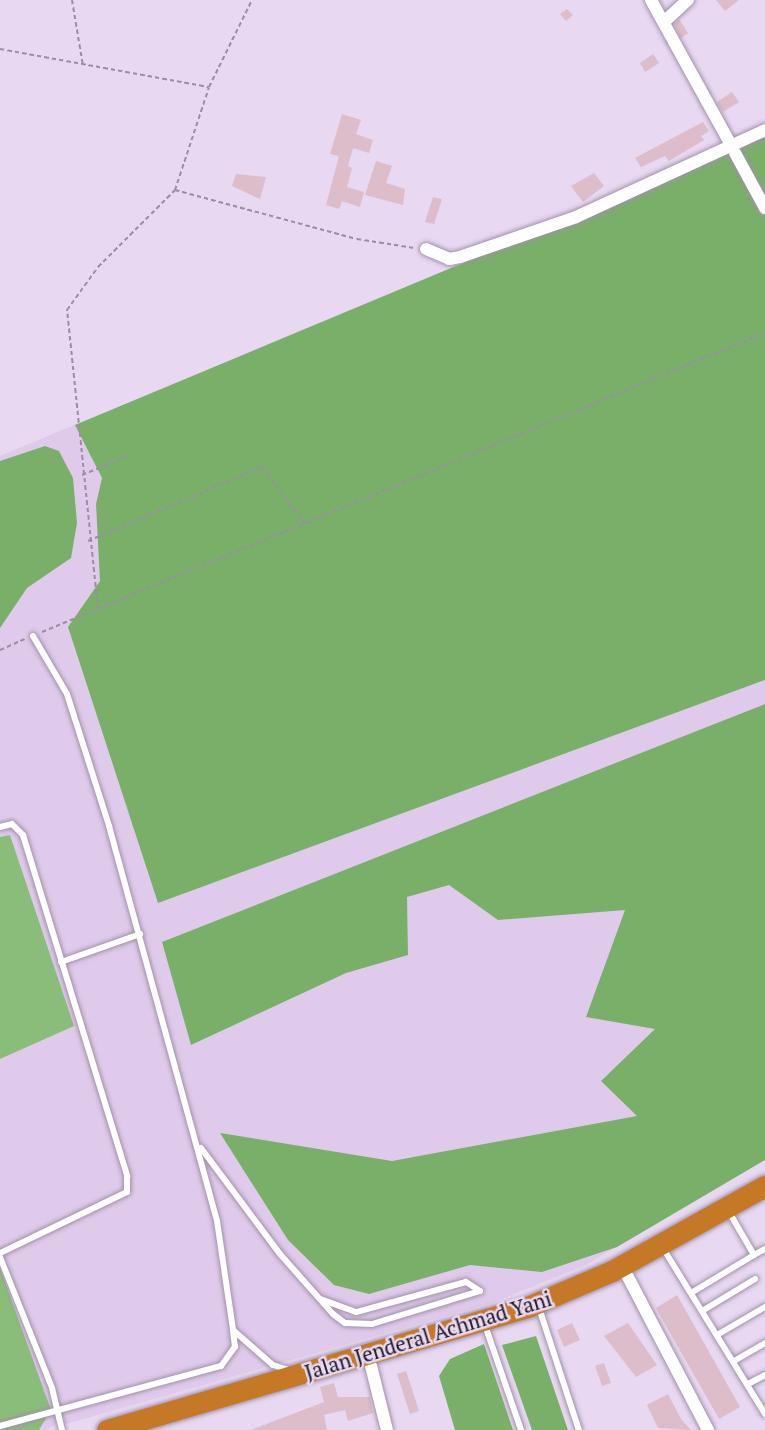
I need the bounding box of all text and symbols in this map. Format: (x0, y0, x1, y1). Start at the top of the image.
street label: Jalan Jenderal Achmad Yani (301, 1285, 555, 1385)

